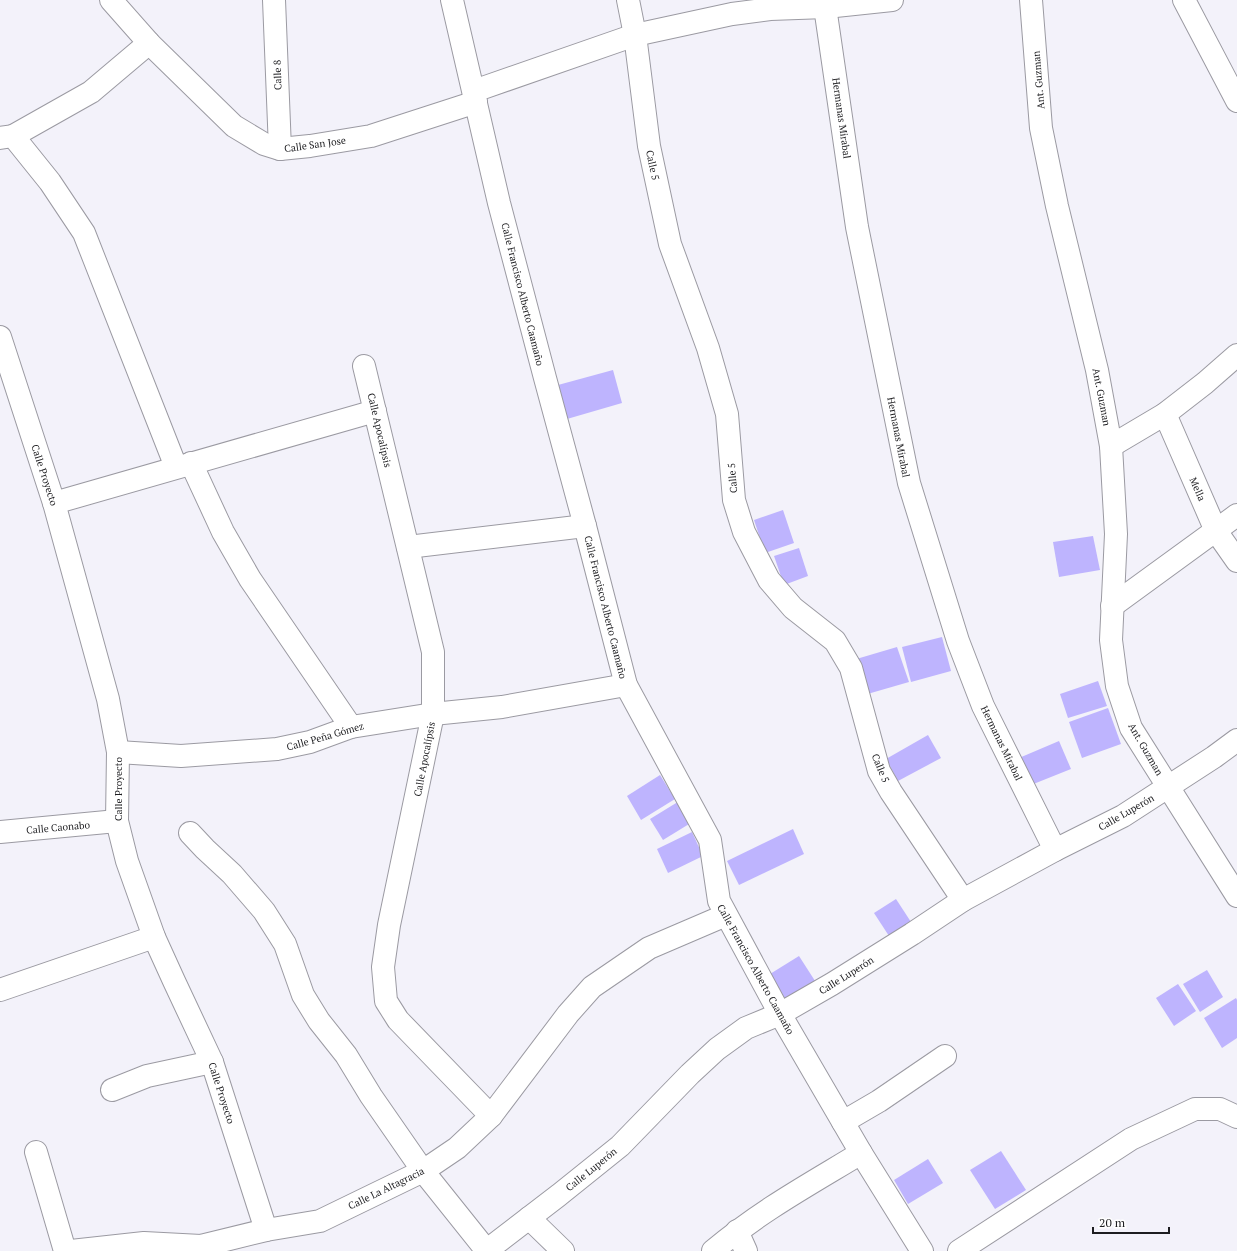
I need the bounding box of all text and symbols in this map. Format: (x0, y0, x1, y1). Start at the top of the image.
street label: Ant. Guzman (1029, 50, 1048, 110)
street label: Calle 8 (270, 60, 285, 90)
street label: Hermanas Mirabal (829, 77, 854, 159)
street label: Calle San Jose (283, 134, 347, 155)
street label: Calle 5 (643, 149, 662, 181)
street label: Calle Francisco Alberto Caamaño (498, 221, 547, 367)
street label: Ant. Guzman (1090, 367, 1113, 427)
street label: Calle Apocalípsis (365, 392, 394, 469)
street label: Hermanas Mirabal (884, 396, 913, 478)
street label: Calle Proyecto (28, 443, 61, 508)
street label: Calle 5 (725, 462, 740, 494)
street label: Mella (1187, 475, 1209, 503)
street label: Calle Francisco Alberto Caamaño (581, 534, 630, 680)
street label: Hermanas Mirabal (978, 704, 1025, 783)
street label: Calle Peña Gómez (285, 719, 365, 754)
street label: Calle Apocalípsis (411, 721, 438, 798)
street label: Ant. Guzman (1125, 721, 1166, 778)
street label: Calle 5 (869, 752, 892, 785)
street label: Calle Proyecto (112, 757, 125, 821)
street label: Calle Luperón (1096, 791, 1156, 834)
street label: Calle Caonabo (26, 818, 91, 837)
street label: Calle Francisco Alberto Caamaño (714, 902, 797, 1037)
street label: Calle Luperón (816, 953, 876, 997)
street label: Calle Proyecto (205, 1061, 238, 1126)
street label: Calle Luperón (563, 1145, 620, 1194)
street label: Calle La Altagracia (346, 1164, 426, 1213)
scale bar (1093, 1209, 1169, 1235)
text: 20 m (1099, 1215, 1126, 1230)

